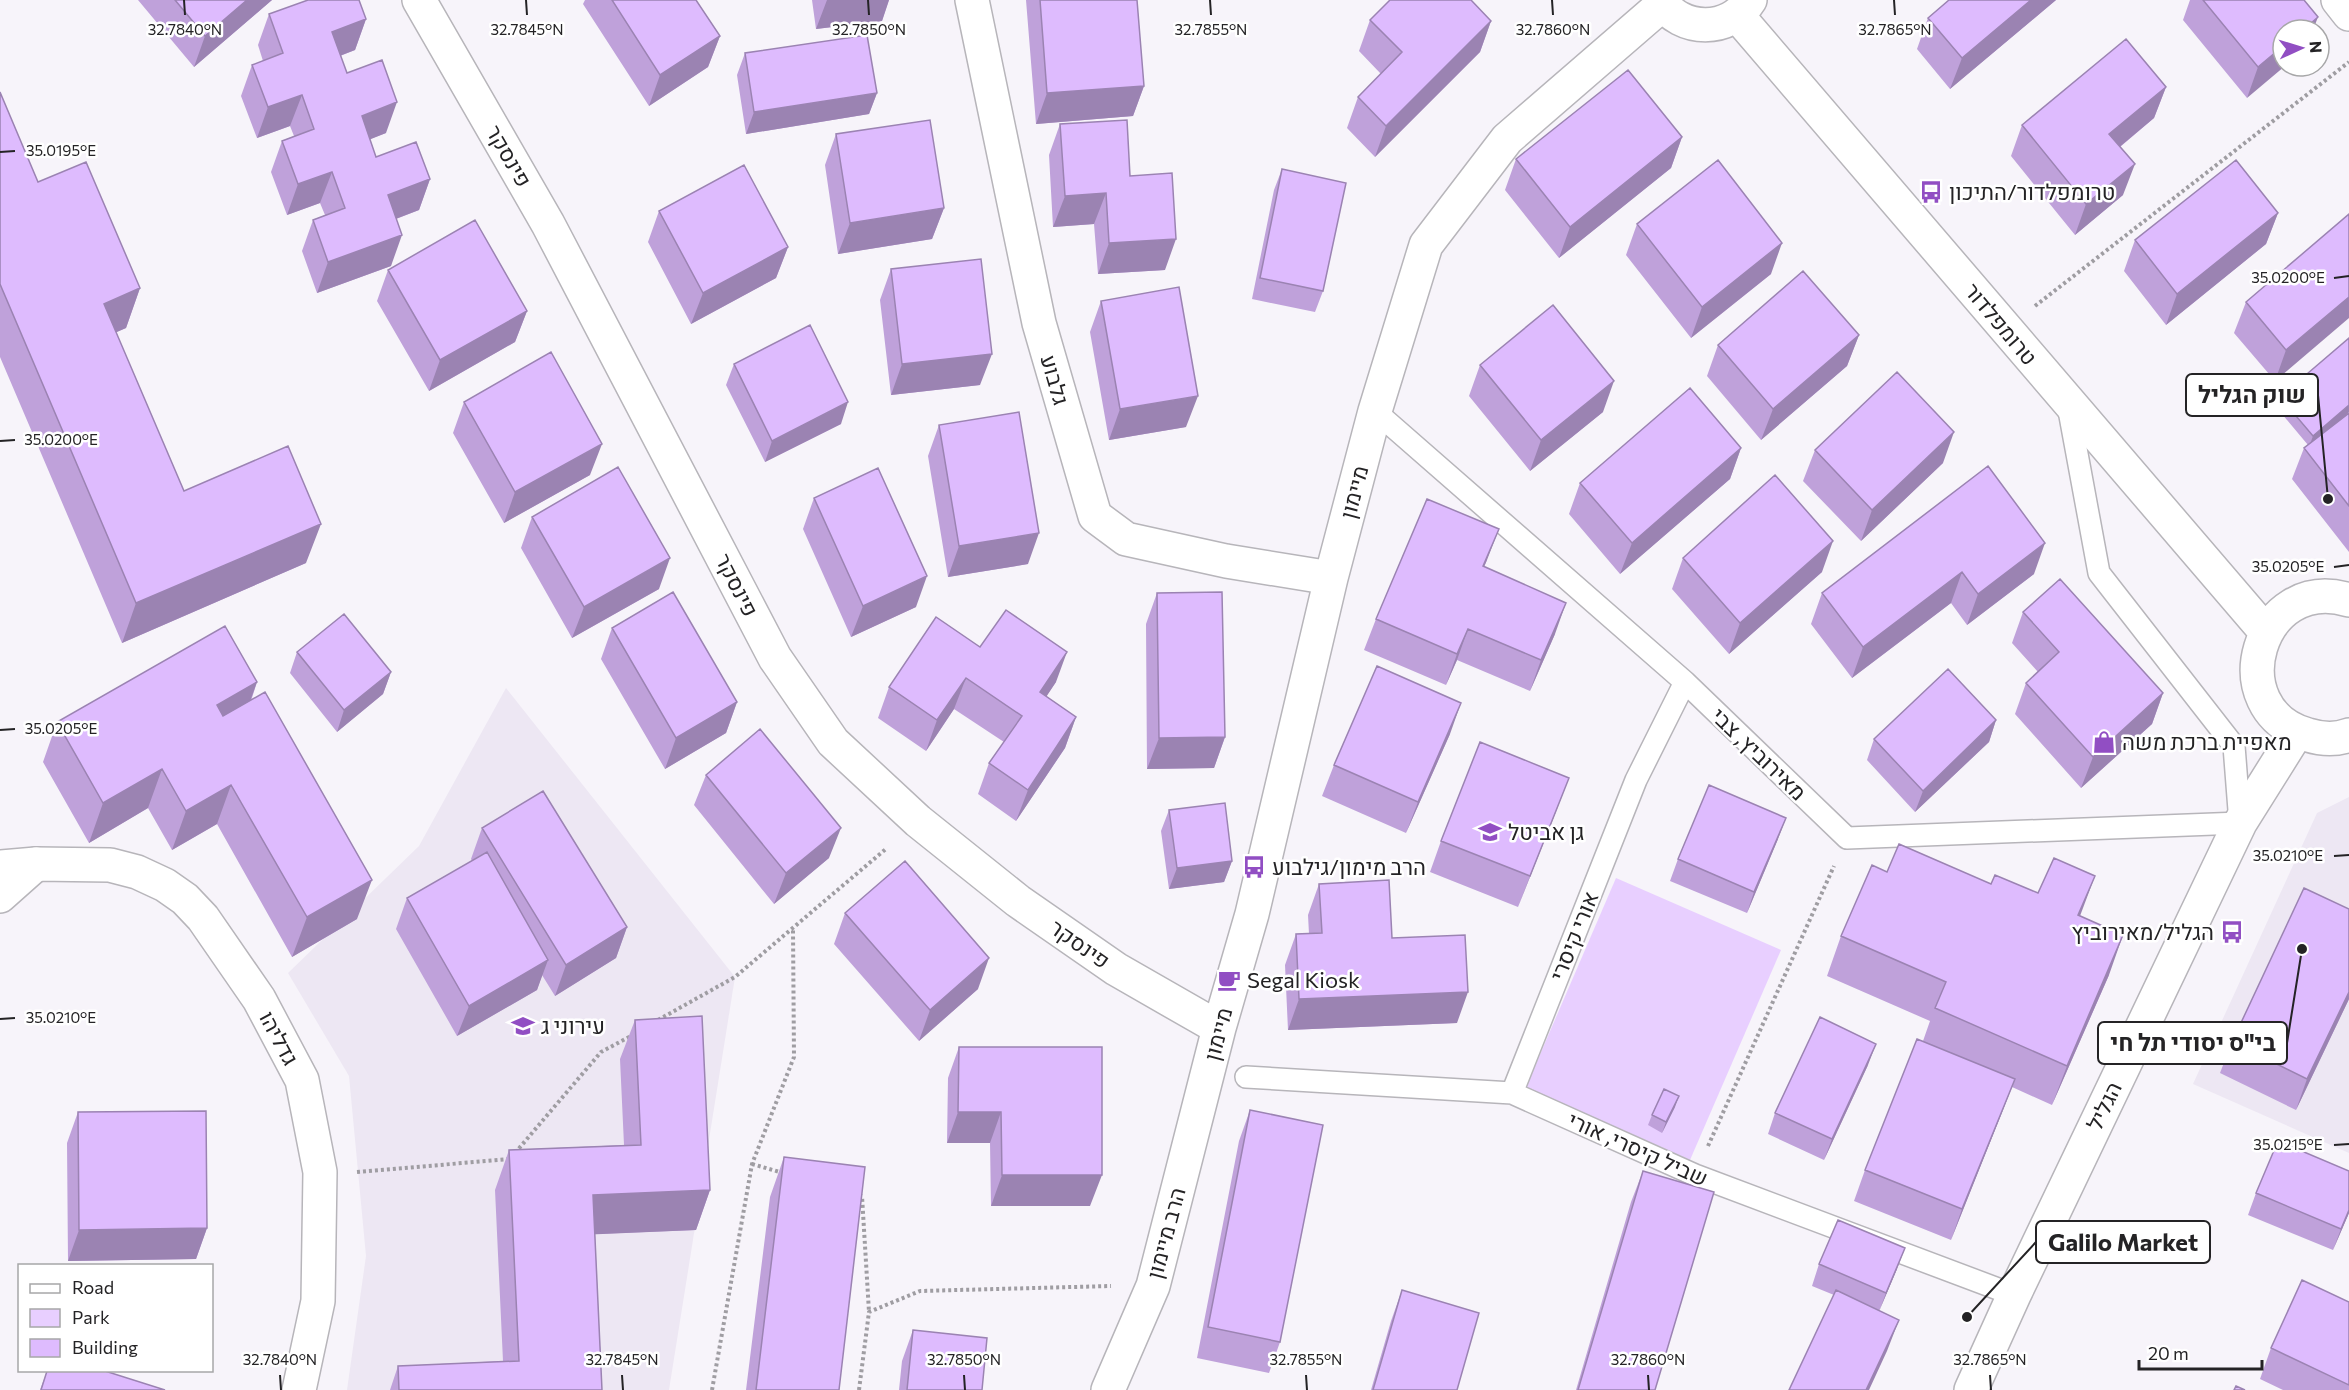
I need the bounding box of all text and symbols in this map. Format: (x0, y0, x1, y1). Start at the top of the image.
north arrow (2271, 18, 2331, 78)
text: 32.7840°N (148, 20, 222, 38)
text: 32.7845°N (490, 20, 564, 38)
text: 32.7850°N (832, 20, 906, 38)
text: 32.7855°N (1175, 20, 1247, 38)
text: 32.7860°N (1516, 20, 1590, 38)
text: 32.7865°N (1858, 20, 1932, 38)
text: N (2307, 40, 2326, 54)
street label: פינסקר (481, 120, 538, 191)
text: 35.0195°E (26, 141, 96, 159)
place label: טרומפלדור/התיכון (1949, 178, 2115, 205)
bus stop icon: טרומפלדור/התיכון (1918, 179, 1944, 205)
text: 35.0200°E (2251, 268, 2325, 286)
street label: טרומפלדור (1959, 277, 2043, 370)
street label: גלבוע (1036, 352, 1075, 408)
callout: שוק הגליל (2186, 374, 2318, 416)
text: שוק הגליל (2198, 379, 2306, 408)
text: 35.0200°E (24, 430, 98, 448)
street label: מיימון (1333, 462, 1374, 521)
street label: פינסקר (710, 549, 765, 621)
text: 35.0205°E (2252, 557, 2324, 575)
street label: מאירוביץ, צבי (1706, 702, 1812, 806)
text: 35.0205°E (25, 719, 97, 737)
place label: מאפיית ברכת משה (2122, 728, 2292, 755)
shop icon: מאפיית ברכת משה (2091, 729, 2117, 755)
place label: גן אביטל (1508, 818, 1584, 845)
school or university icon: גן אביטל (1477, 819, 1503, 845)
text: 35.0210°E (2253, 846, 2323, 864)
place label: הרב מימון/גילבוע (1272, 853, 1426, 880)
bus stop icon: הרב מימון/גילבוע (1241, 854, 1267, 880)
street label: אורי קיסרי (1543, 887, 1604, 984)
street label: פינסקר (1045, 913, 1115, 974)
place label: הגליל/מאירוביץ (2072, 918, 2214, 945)
bus stop icon: הגליל/מאירוביץ (2219, 919, 2245, 945)
place label: Segal Kiosk (1247, 966, 1360, 993)
cafe icon: Segal Kiosk (1216, 967, 1242, 993)
street label: מיימון (1197, 1004, 1238, 1063)
street label: גדליהו (254, 1006, 305, 1069)
text: 35.0210°E (26, 1008, 96, 1026)
place label: עירוני ג (541, 1012, 605, 1039)
school or university icon: עירוני ג (510, 1013, 536, 1039)
callout: בי"ס יסודי תל חי (2098, 1022, 2287, 1064)
text: בי"ס יסודי תל חי (2110, 1027, 2276, 1056)
street label: הגליל (2080, 1077, 2127, 1134)
street label: שביל קיסרי, אורי (1564, 1106, 1712, 1191)
text: 35.0215°E (2253, 1135, 2323, 1153)
street label: הרב מיימון (1140, 1184, 1191, 1282)
callout: Galilo Market (2036, 1221, 2210, 1263)
text: Galilo Market (2048, 1227, 2198, 1256)
legend (18, 1264, 213, 1372)
text: Road (72, 1276, 114, 1298)
text: Park (72, 1306, 110, 1328)
scale bar (2139, 1333, 2262, 1371)
text: Building (72, 1336, 138, 1358)
text: 20 m (2148, 1342, 2189, 1364)
text: 32.7840°N (243, 1350, 317, 1368)
text: 32.7845°N (585, 1350, 659, 1368)
text: 32.7850°N (927, 1350, 1001, 1368)
text: 32.7855°N (1270, 1350, 1342, 1368)
text: 32.7860°N (1611, 1350, 1685, 1368)
text: 32.7865°N (1953, 1350, 2027, 1368)

